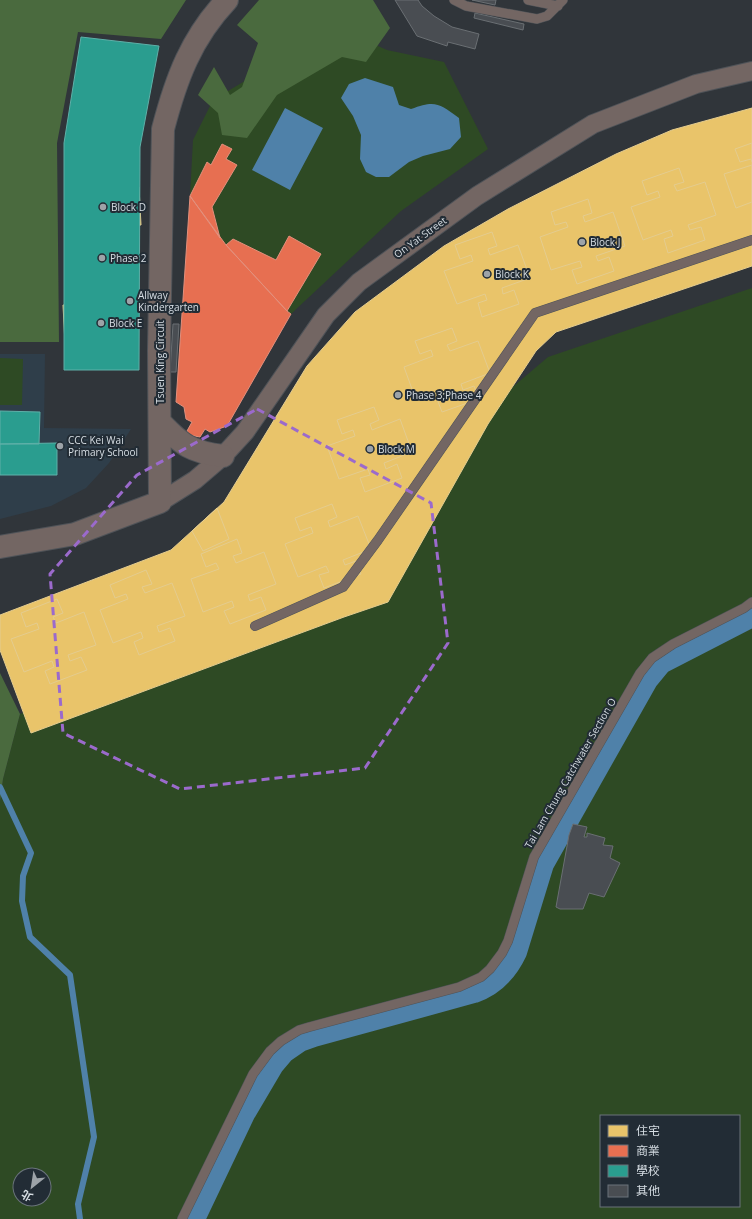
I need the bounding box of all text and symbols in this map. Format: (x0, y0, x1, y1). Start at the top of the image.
place label: Block D (111, 200, 146, 214)
marker: Block D (98, 202, 108, 212)
street label: On Yat Street (391, 213, 449, 261)
place label: Block J (590, 235, 620, 249)
marker: Block J (577, 237, 587, 247)
place label: Phase 2 (110, 251, 147, 265)
marker: Phase 2 (97, 253, 107, 263)
place label: Block K (495, 267, 530, 281)
marker: Block K (482, 269, 492, 279)
place label: Allway Kindergarten (138, 288, 199, 314)
marker: Allway Kindergarten (125, 296, 135, 306)
place label: Block E (109, 316, 142, 330)
marker: Block E (96, 318, 106, 328)
street label: Tsuen King Circuit (153, 320, 167, 404)
place label: Phase 3;Phase 4 (406, 388, 482, 402)
marker: Phase 3;Phase 4 (393, 390, 403, 400)
place label: CCC Kei Wai Primary School (68, 433, 138, 459)
marker: CCC Kei Wai Primary School (55, 441, 65, 451)
place label: Block M (378, 442, 415, 456)
marker: Block M (365, 444, 375, 454)
street label: Tai Lam Chung Catchwater Section O (521, 695, 619, 851)
legend (600, 1115, 740, 1207)
text: 住宅 (636, 1122, 660, 1139)
text: 商業 (636, 1142, 660, 1159)
text: 學校 (636, 1162, 660, 1179)
north arrow (12, 1167, 52, 1207)
text: 其他 (636, 1182, 660, 1199)
text: 北 (18, 1187, 35, 1205)

